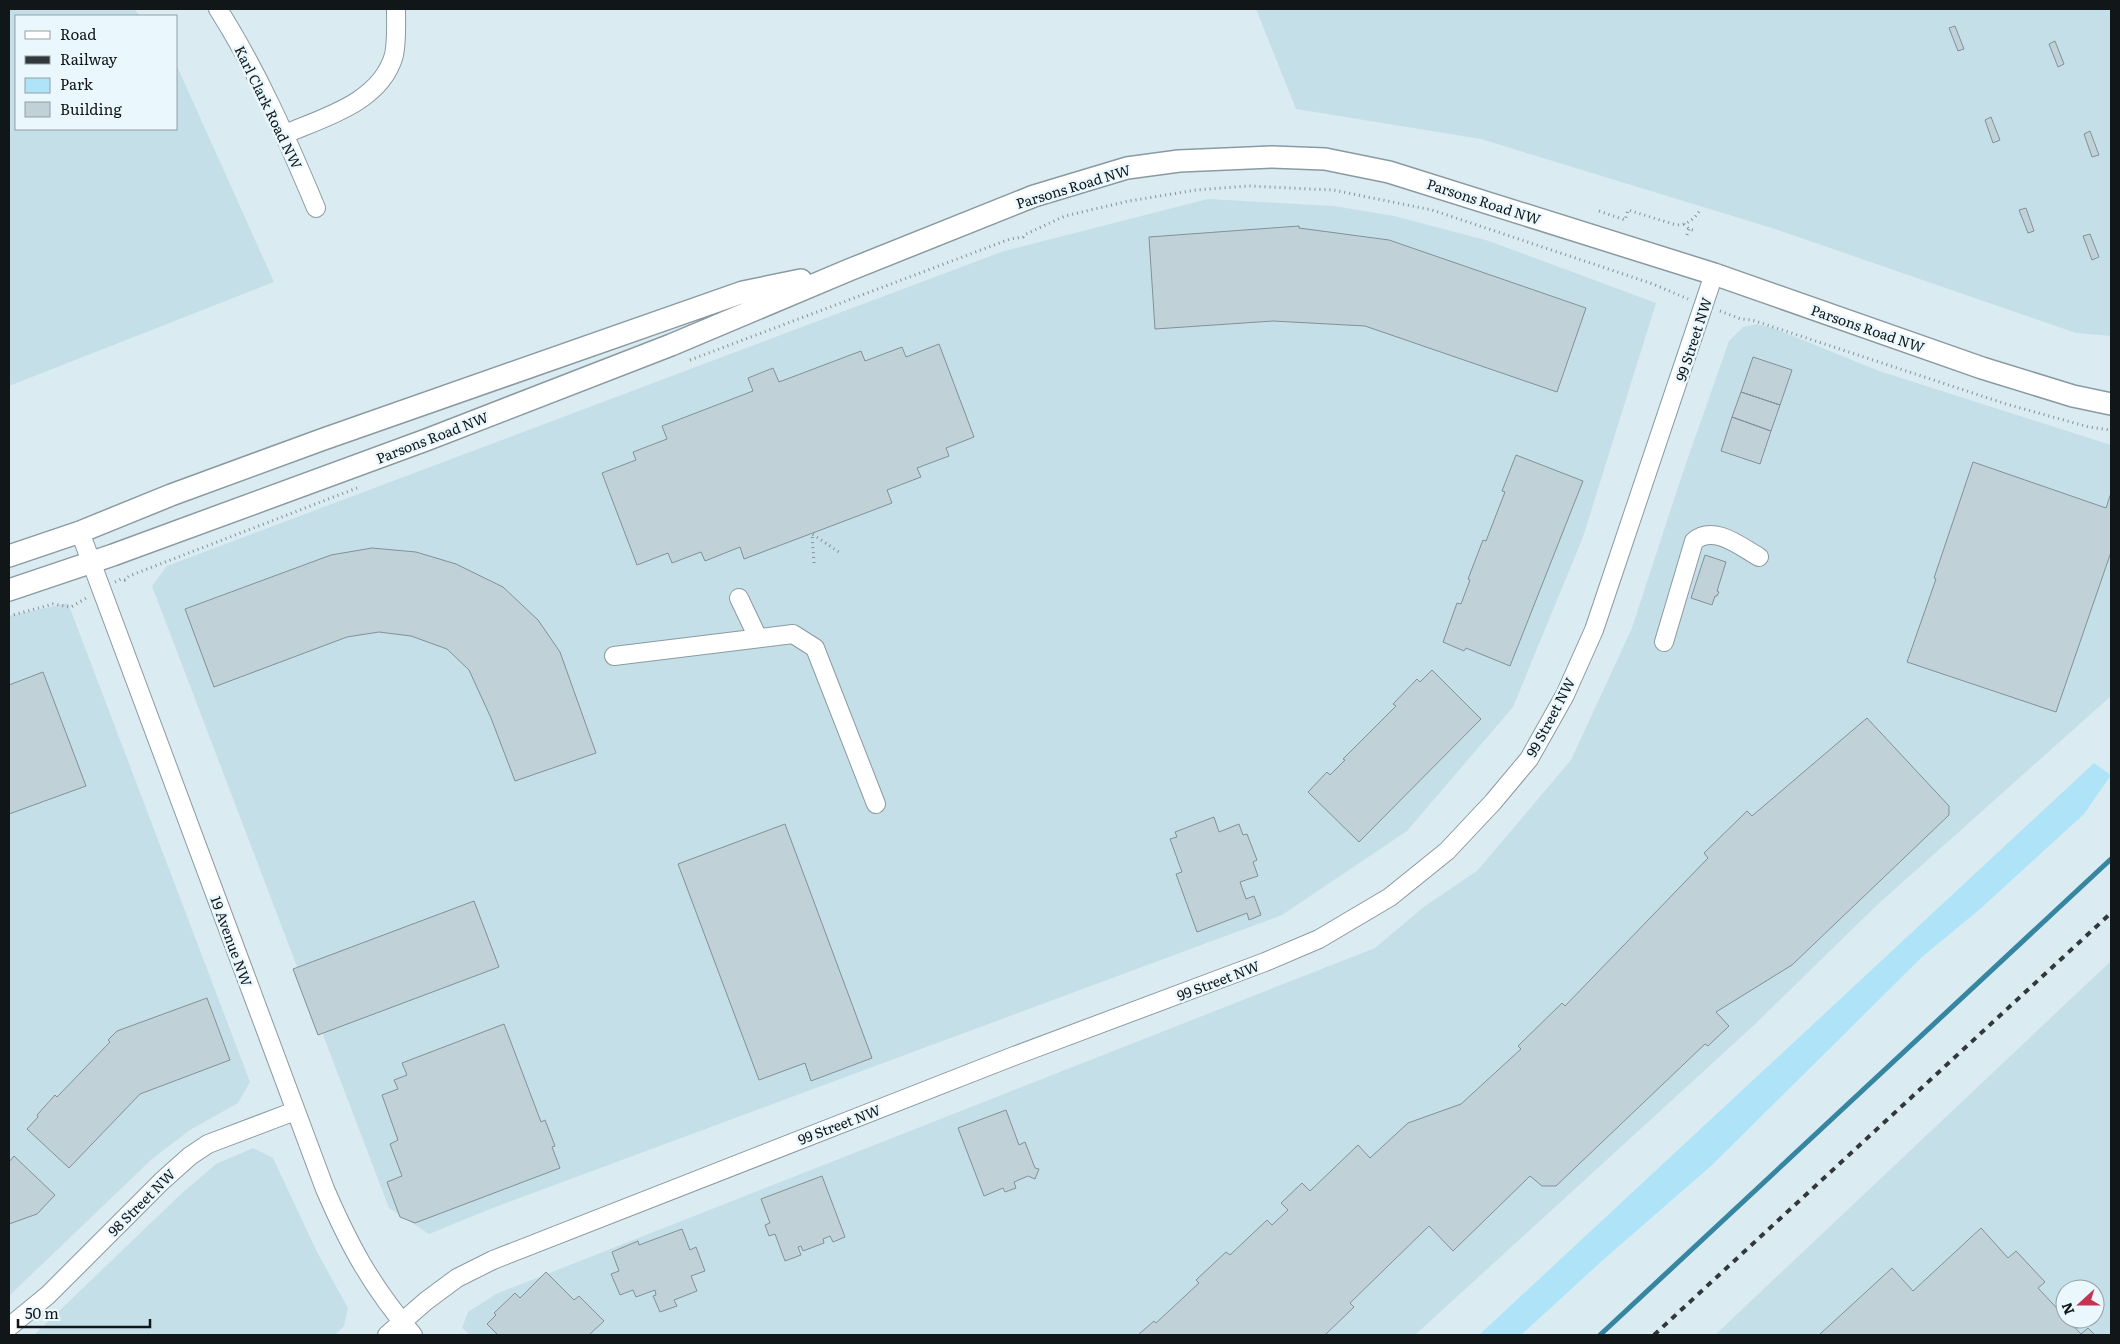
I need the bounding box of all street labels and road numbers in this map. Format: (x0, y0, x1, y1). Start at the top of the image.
street label: Karl Clark Road NW (230, 42, 308, 172)
street label: Parsons Road NW (1013, 159, 1133, 213)
street label: Parsons Road NW (1424, 173, 1544, 229)
street label: 99 Street NW (1670, 294, 1716, 384)
street label: Parsons Road NW (1809, 299, 1927, 357)
street label: Parsons Road NW (373, 406, 491, 468)
street label: 99 Street NW (1521, 674, 1579, 760)
street label: 19 Avenue NW (206, 893, 258, 989)
street label: 99 Street NW (1174, 955, 1262, 1005)
street label: 99 Street NW (795, 1099, 883, 1149)
street label: 98 Street NW (103, 1164, 179, 1240)

